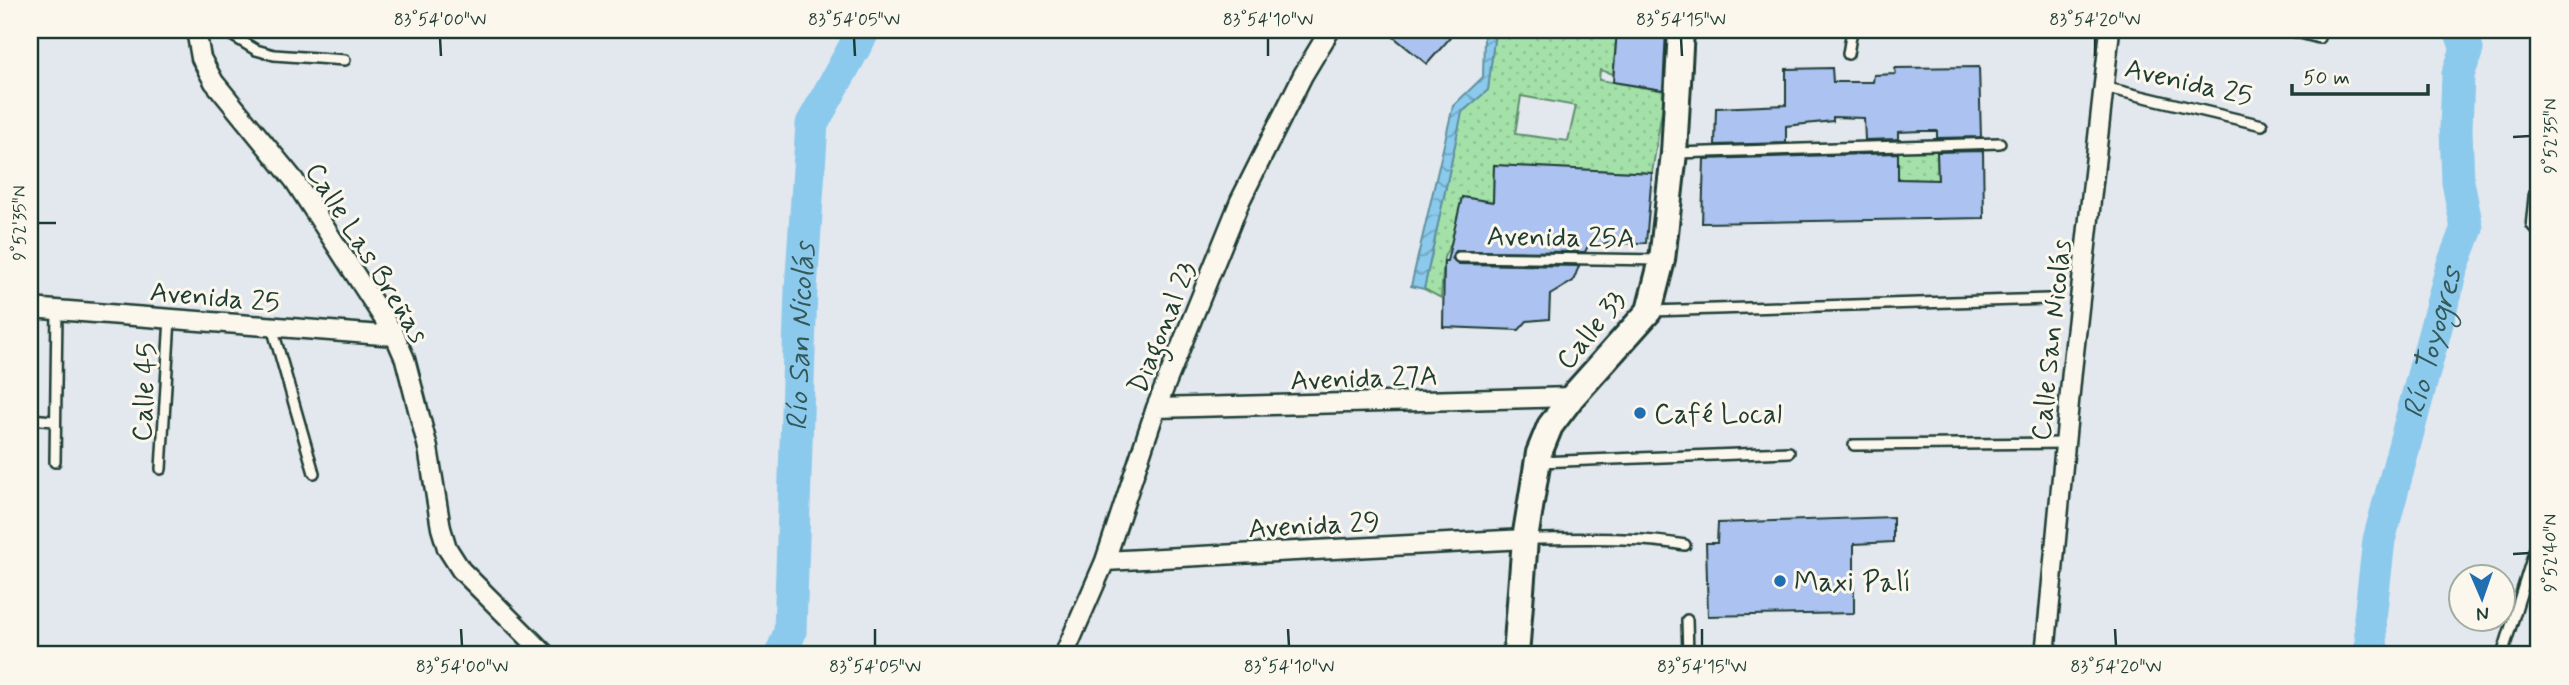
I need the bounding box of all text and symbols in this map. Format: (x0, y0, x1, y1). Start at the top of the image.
text: 83°54'00"W (394, 8, 486, 32)
text: 83°54'05"W (808, 8, 900, 32)
text: 83°54'10"W (1223, 8, 1313, 32)
text: 83°54'15"W (1636, 8, 1726, 32)
text: 83°54'20"W (2049, 8, 2141, 32)
street label: Avenida 25 (2121, 51, 2256, 116)
scale bar (2292, 52, 2429, 96)
text: 50 m (2303, 64, 2350, 92)
text: 9°52'35"N (2539, 98, 2563, 174)
street label: Calle Las Breñas (295, 156, 436, 351)
text: 9°52'35"N (8, 185, 32, 261)
street label: Avenida 25A (1486, 219, 1636, 258)
street label: Calle San Nicolás (2024, 238, 2081, 443)
water label: Río San Nicolás (778, 239, 825, 432)
street label: Diagonal 23 (1120, 256, 1209, 401)
water label: Río Toyogres (2394, 261, 2473, 423)
street label: Avenida 25 (148, 274, 281, 323)
street label: Calle 33 (1549, 283, 1635, 378)
street label: Calle 45 (124, 342, 167, 443)
street label: Avenida 27A (1290, 358, 1439, 401)
place label: Café Local (1654, 397, 1782, 434)
marker: Café Local (1632, 405, 1648, 421)
street label: Avenida 29 (1247, 505, 1381, 548)
text: 9°52'40"N (2539, 514, 2563, 592)
north arrow (2446, 562, 2516, 632)
place label: Maxi Palí (1794, 565, 1911, 602)
marker: Maxi Palí (1772, 573, 1788, 589)
text: N (2476, 601, 2489, 626)
text: 83°54'00"W (416, 655, 508, 679)
text: 83°54'05"W (829, 655, 921, 679)
text: 83°54'10"W (1244, 655, 1334, 679)
text: 83°54'15"W (1657, 655, 1747, 679)
text: 83°54'20"W (2070, 655, 2162, 679)

